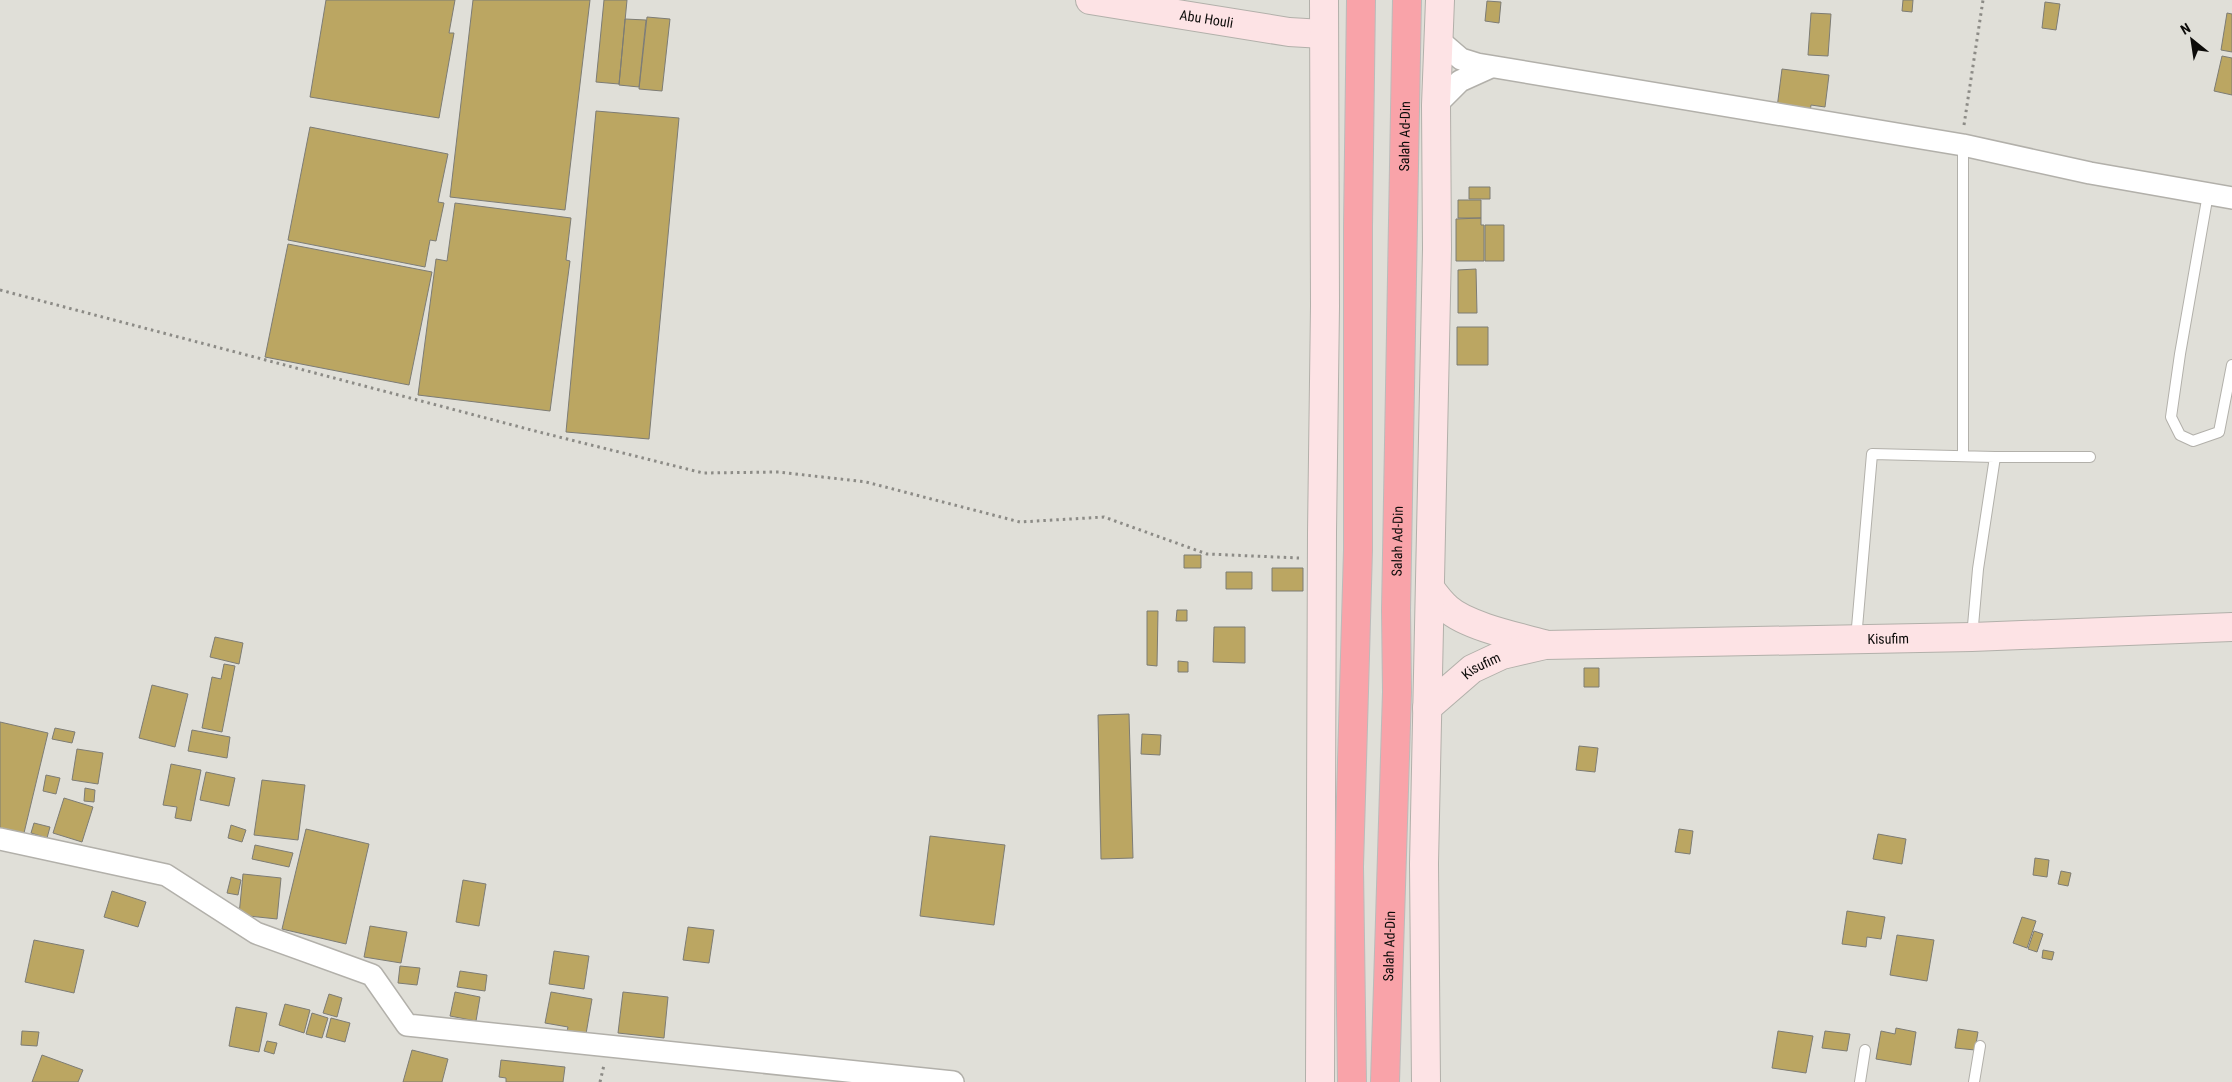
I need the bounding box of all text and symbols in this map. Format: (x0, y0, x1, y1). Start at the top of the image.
street label: Abu Houli (1179, 7, 1234, 31)
north arrow (2167, 15, 2217, 65)
text: N (2178, 20, 2193, 38)
street label: Salah Ad-Din (1396, 101, 1413, 172)
street label: Salah Ad-Din (1389, 506, 1406, 577)
street label: Kisufim (1867, 630, 1909, 647)
street label: Kisufim (1458, 649, 1503, 682)
street label: Salah Ad-Din (1380, 911, 1398, 982)

